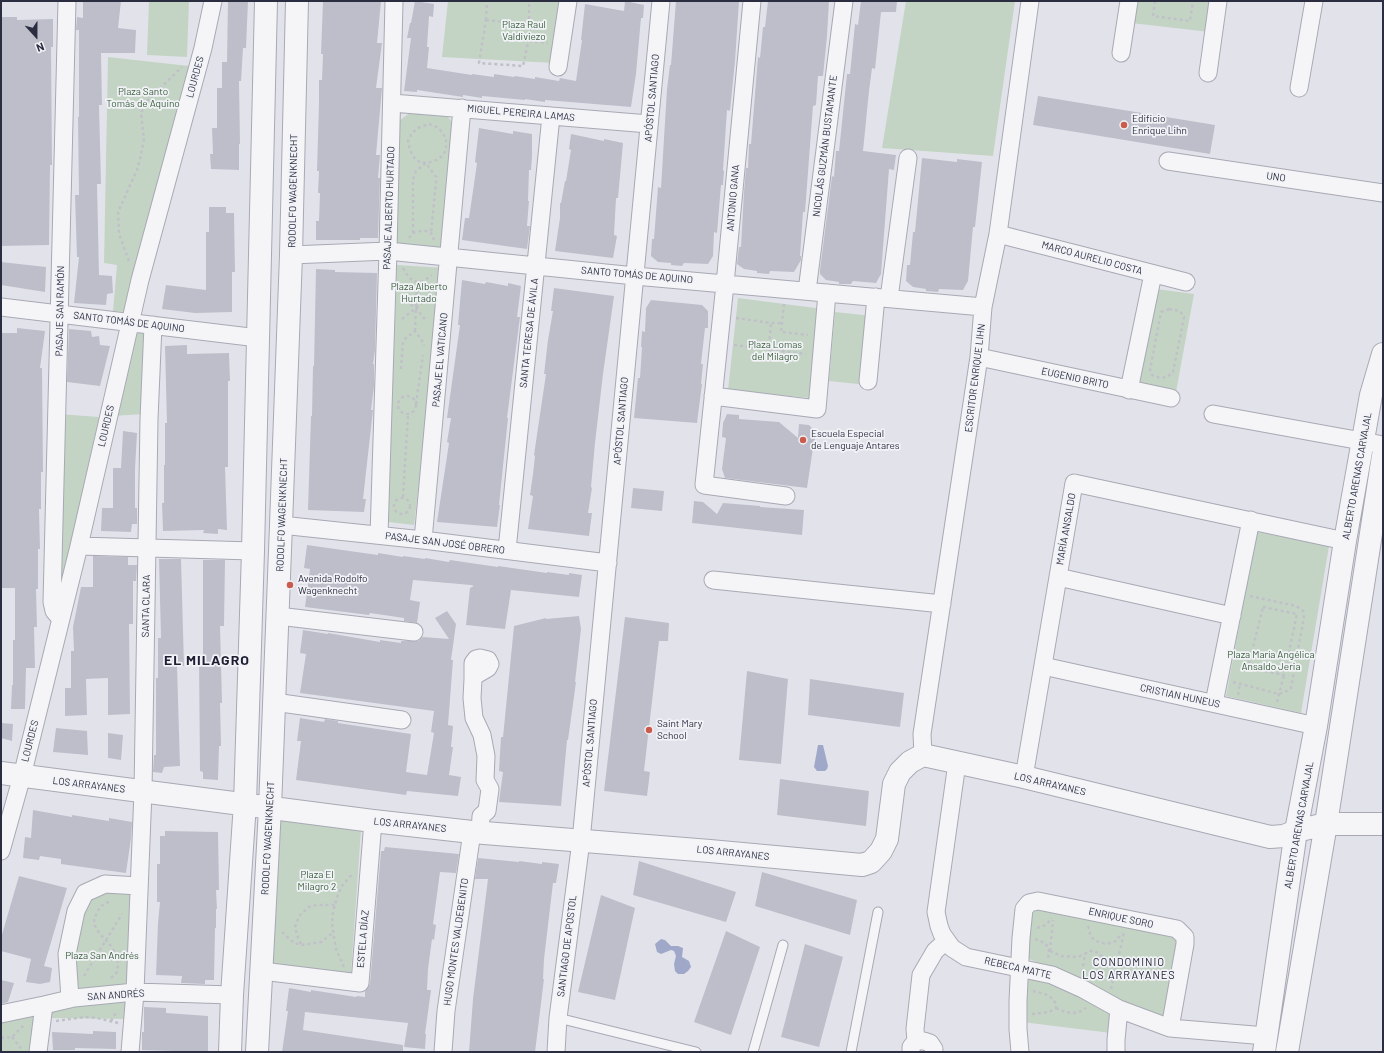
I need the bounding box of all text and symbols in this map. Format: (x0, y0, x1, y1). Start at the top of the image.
north arrow (16, 16, 56, 56)
park label: Plaza Raul Valdiviezo (502, 19, 546, 42)
text: N (35, 40, 46, 55)
street label: APÓSTOL SANTIAGO (642, 54, 662, 142)
street label: LOURDES (184, 55, 206, 99)
street label: NICOLÁS GUZMÁN BUSTAMANTE (810, 74, 840, 218)
park label: Plaza Santo Tomás de Aquino (106, 86, 180, 110)
street label: MIGUEL PEREIRA LAMAS (467, 102, 575, 124)
place label: Edificio Enrique Lihn (1132, 113, 1187, 136)
marker: Edificio Enrique Lihn (1119, 120, 1129, 130)
street label: RODOLFO WAGENKNECHT (286, 134, 300, 248)
street label: PASAJE ALBERTO HURTADO (381, 146, 397, 270)
street label: ANTONIO GANA (724, 164, 742, 232)
street label: UNO (1266, 170, 1286, 184)
street label: MARCO AURELIO COSTA (1040, 239, 1144, 277)
street label: SANTO TOMÁS DE AQUINO (581, 264, 693, 286)
street label: PASAJE SAN RAMÓN (53, 266, 67, 356)
street label: SANTA TERESA DE ÁVILA (517, 278, 541, 388)
park label: Plaza Alberto Hurtado (391, 281, 447, 304)
street label: SANTO TOMÁS DE AQUINO (73, 309, 185, 335)
street label: PASAJE EL VATICANO (430, 312, 450, 408)
street label: ESCRITOR ENRIQUE LIHN (962, 323, 988, 433)
park label: Plaza Lomas del Milagro (748, 339, 802, 362)
street label: EUGENIO BRITO (1040, 365, 1110, 391)
street label: APÓSTOL SANTIAGO (611, 377, 631, 465)
street label: LOURDES (95, 404, 117, 448)
street label: ALBERTO ARENAS CARVAJAL (1340, 411, 1374, 541)
place label: Escuela Especial de Lenguaje Antares (811, 428, 900, 452)
marker: Escuela Especial de Lenguaje Antares (798, 435, 808, 445)
street label: RODOLFO WAGENKNECHT (274, 458, 290, 572)
street label: MARÍA ANSALDO (1054, 492, 1078, 566)
street label: PASAJE SAN JOSÉ OBRERO (384, 530, 506, 556)
place label: Avenida Rodolfo Wagenknecht (298, 573, 367, 596)
street label: SANTA CLARA (139, 575, 153, 637)
marker: Avenida Rodolfo Wagenknecht (285, 580, 295, 590)
park label: Plaza María Angélica Ansaldo Jeria (1227, 649, 1315, 672)
district label: EL MILAGRO (164, 652, 250, 668)
street label: CRISTIAN HUNEUS (1139, 682, 1221, 710)
street label: APÓSTOL SANTIAGO (580, 699, 600, 787)
place label: Saint Mary School (657, 718, 702, 742)
street label: LOURDES (19, 719, 41, 763)
marker: Saint Mary School (644, 725, 654, 735)
street label: ALBERTO ARENAS CARVAJAL (1282, 760, 1316, 890)
street label: LOS ARRAYANES (1013, 770, 1087, 798)
street label: LOS ARRAYANES (52, 775, 126, 795)
street label: RODOLFO WAGENKNECHT (259, 781, 277, 895)
street label: LOS ARRAYANES (373, 815, 447, 835)
street label: LOS ARRAYANES (696, 843, 770, 863)
park label: Plaza El Milagro 2 (298, 869, 336, 892)
street label: HUGO MONTES VALDEBENITO (441, 877, 471, 1007)
street label: SANTIAGO DE APOSTOL (555, 894, 579, 998)
street label: ENRIQUE SORO (1087, 905, 1155, 931)
street label: ESTELA DÍAZ (354, 910, 372, 968)
park label: Plaza San Andrés (65, 950, 139, 962)
street label: REBECA MATTE (983, 954, 1053, 982)
district label: CONDOMINIO LOS ARRAYANES (1082, 955, 1176, 981)
street label: SAN ANDRÉS (87, 987, 145, 1003)

